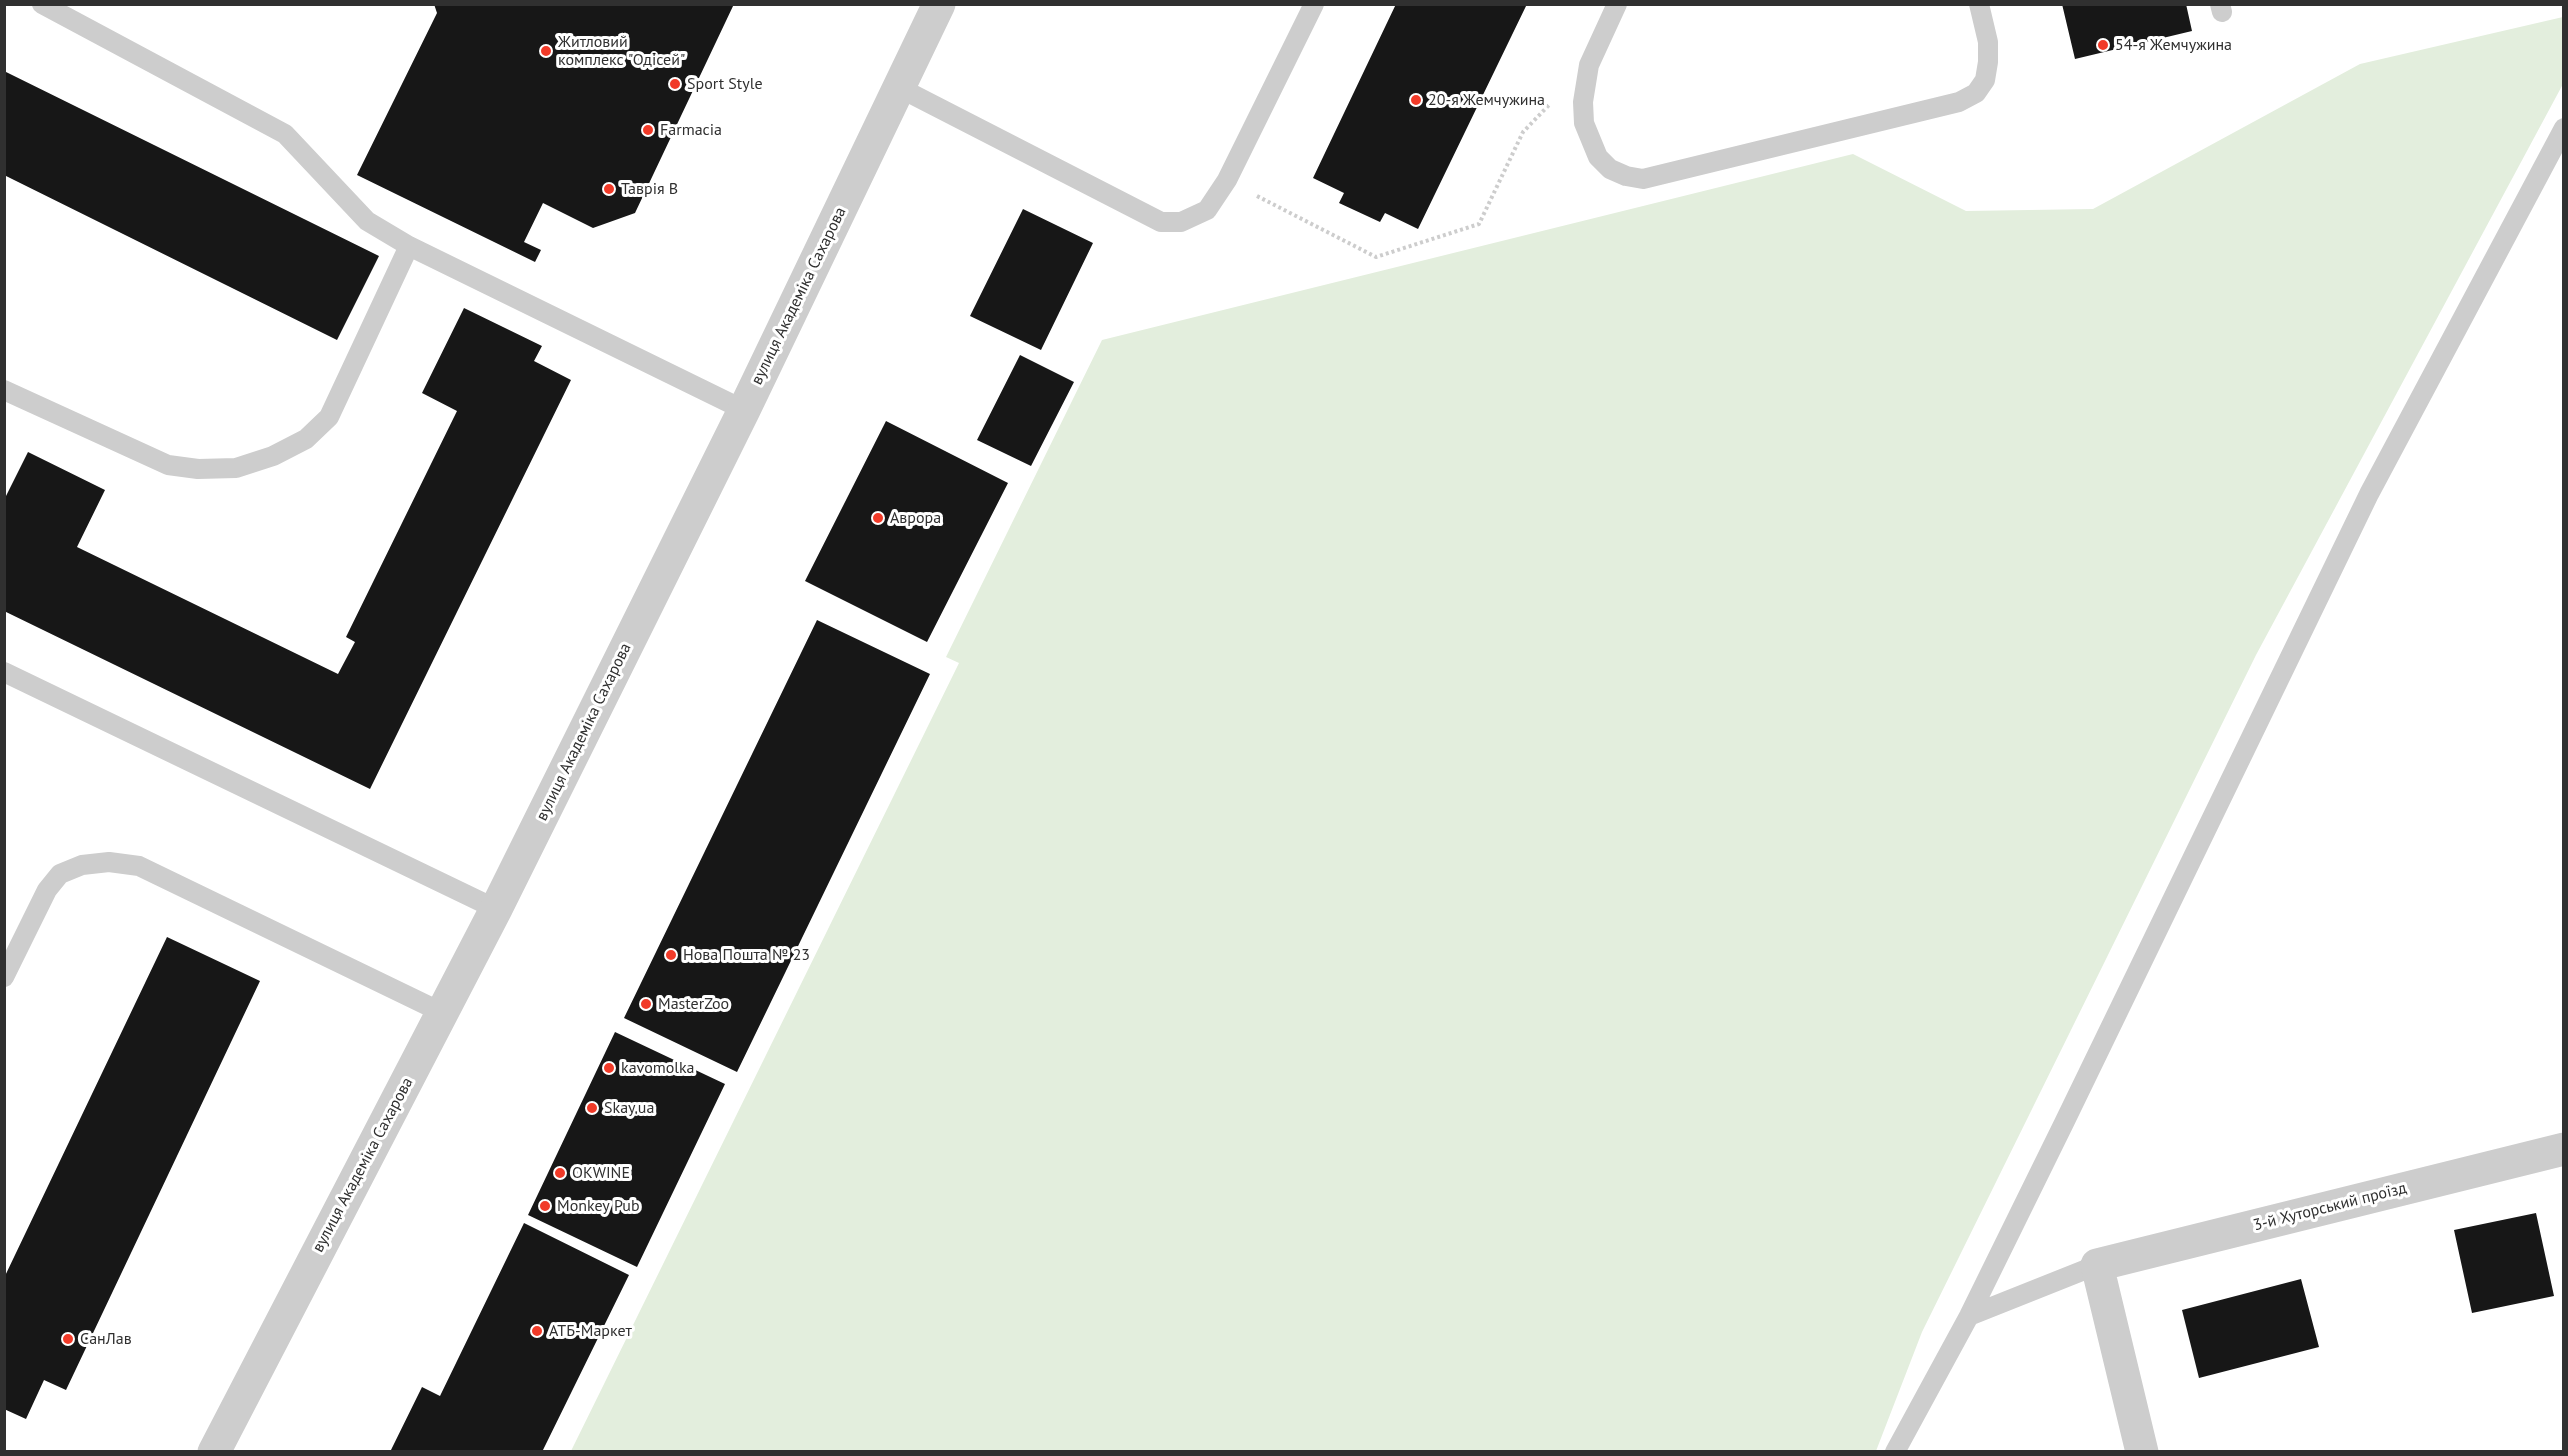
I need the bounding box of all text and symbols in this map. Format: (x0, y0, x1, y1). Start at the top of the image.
place label: Житловий комплекс "Одісей" (558, 32, 685, 70)
place label: 54-я Жемчужина (2115, 35, 2232, 55)
marker: 54-я Жемчужина (2096, 38, 2110, 52)
marker: Житловий комплекс "Одісей" (539, 44, 553, 58)
place label: Sport Style (687, 74, 763, 94)
marker: Sport Style (668, 77, 682, 91)
place label: 20-я Жемчужина (1428, 90, 1545, 110)
marker: 20-я Жемчужина (1409, 93, 1423, 107)
place label: Farmacia (660, 120, 722, 140)
marker: Farmacia (641, 123, 655, 137)
place label: Таврія В (621, 179, 678, 199)
marker: Таврія В (602, 182, 616, 196)
street label: вулиця Академіка Сахарова (748, 204, 850, 388)
place label: Аврора (890, 508, 941, 528)
marker: Аврора (871, 511, 885, 525)
street label: вулиця Академіка Сахарова (533, 640, 635, 824)
place label: Нова Пошта № 23 (683, 945, 810, 965)
marker: Нова Пошта № 23 (664, 948, 678, 962)
place label: MasterZoo (658, 994, 729, 1014)
marker: MasterZoo (639, 997, 653, 1011)
place label: kavomolka (621, 1058, 695, 1078)
marker: kavomolka (602, 1061, 616, 1075)
street label: вулиця Академіка Сахарова (309, 1074, 417, 1256)
place label: Skay.ua (604, 1098, 654, 1118)
marker: Skay.ua (585, 1101, 599, 1115)
place label: OKWINE (572, 1163, 630, 1183)
marker: OKWINE (553, 1166, 567, 1180)
street label: 3-й Хуторський проїзд (2251, 1179, 2409, 1235)
place label: Monkey Pub (557, 1196, 640, 1216)
marker: Monkey Pub (538, 1199, 552, 1213)
place label: АТБ-Маркет (549, 1321, 632, 1341)
marker: АТБ-Маркет (530, 1324, 544, 1338)
place label: СанЛав (80, 1329, 132, 1349)
marker: СанЛав (61, 1332, 75, 1346)

